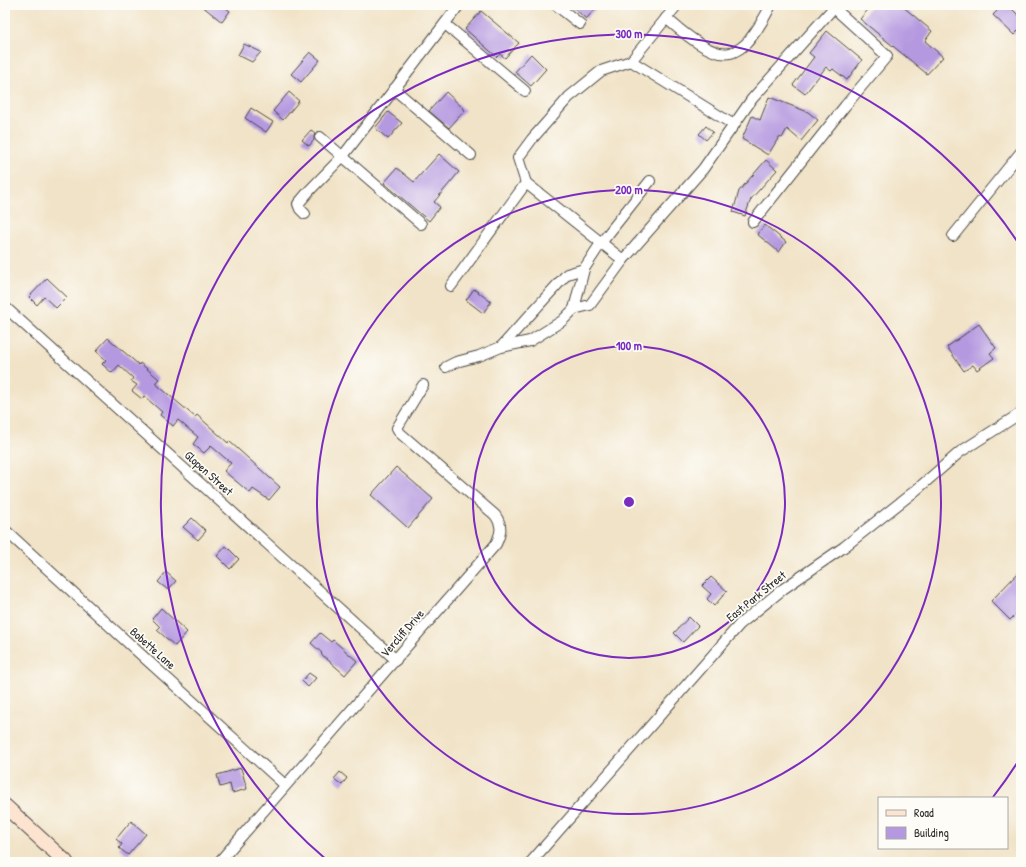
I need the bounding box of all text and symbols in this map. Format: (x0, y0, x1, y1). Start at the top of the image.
text: 300 m (615, 25, 643, 42)
text: 200 m (615, 181, 643, 198)
text: 100 m (616, 337, 642, 354)
street label: Glopen Street (181, 447, 238, 500)
centre of rings (622, 495, 636, 509)
street label: East Park Street (723, 566, 790, 625)
street label: Vercliff Drive (376, 605, 428, 661)
street label: Bobette Lane (127, 623, 180, 673)
legend (878, 797, 1008, 849)
text: Road (914, 804, 934, 821)
text: Building (914, 824, 949, 841)

